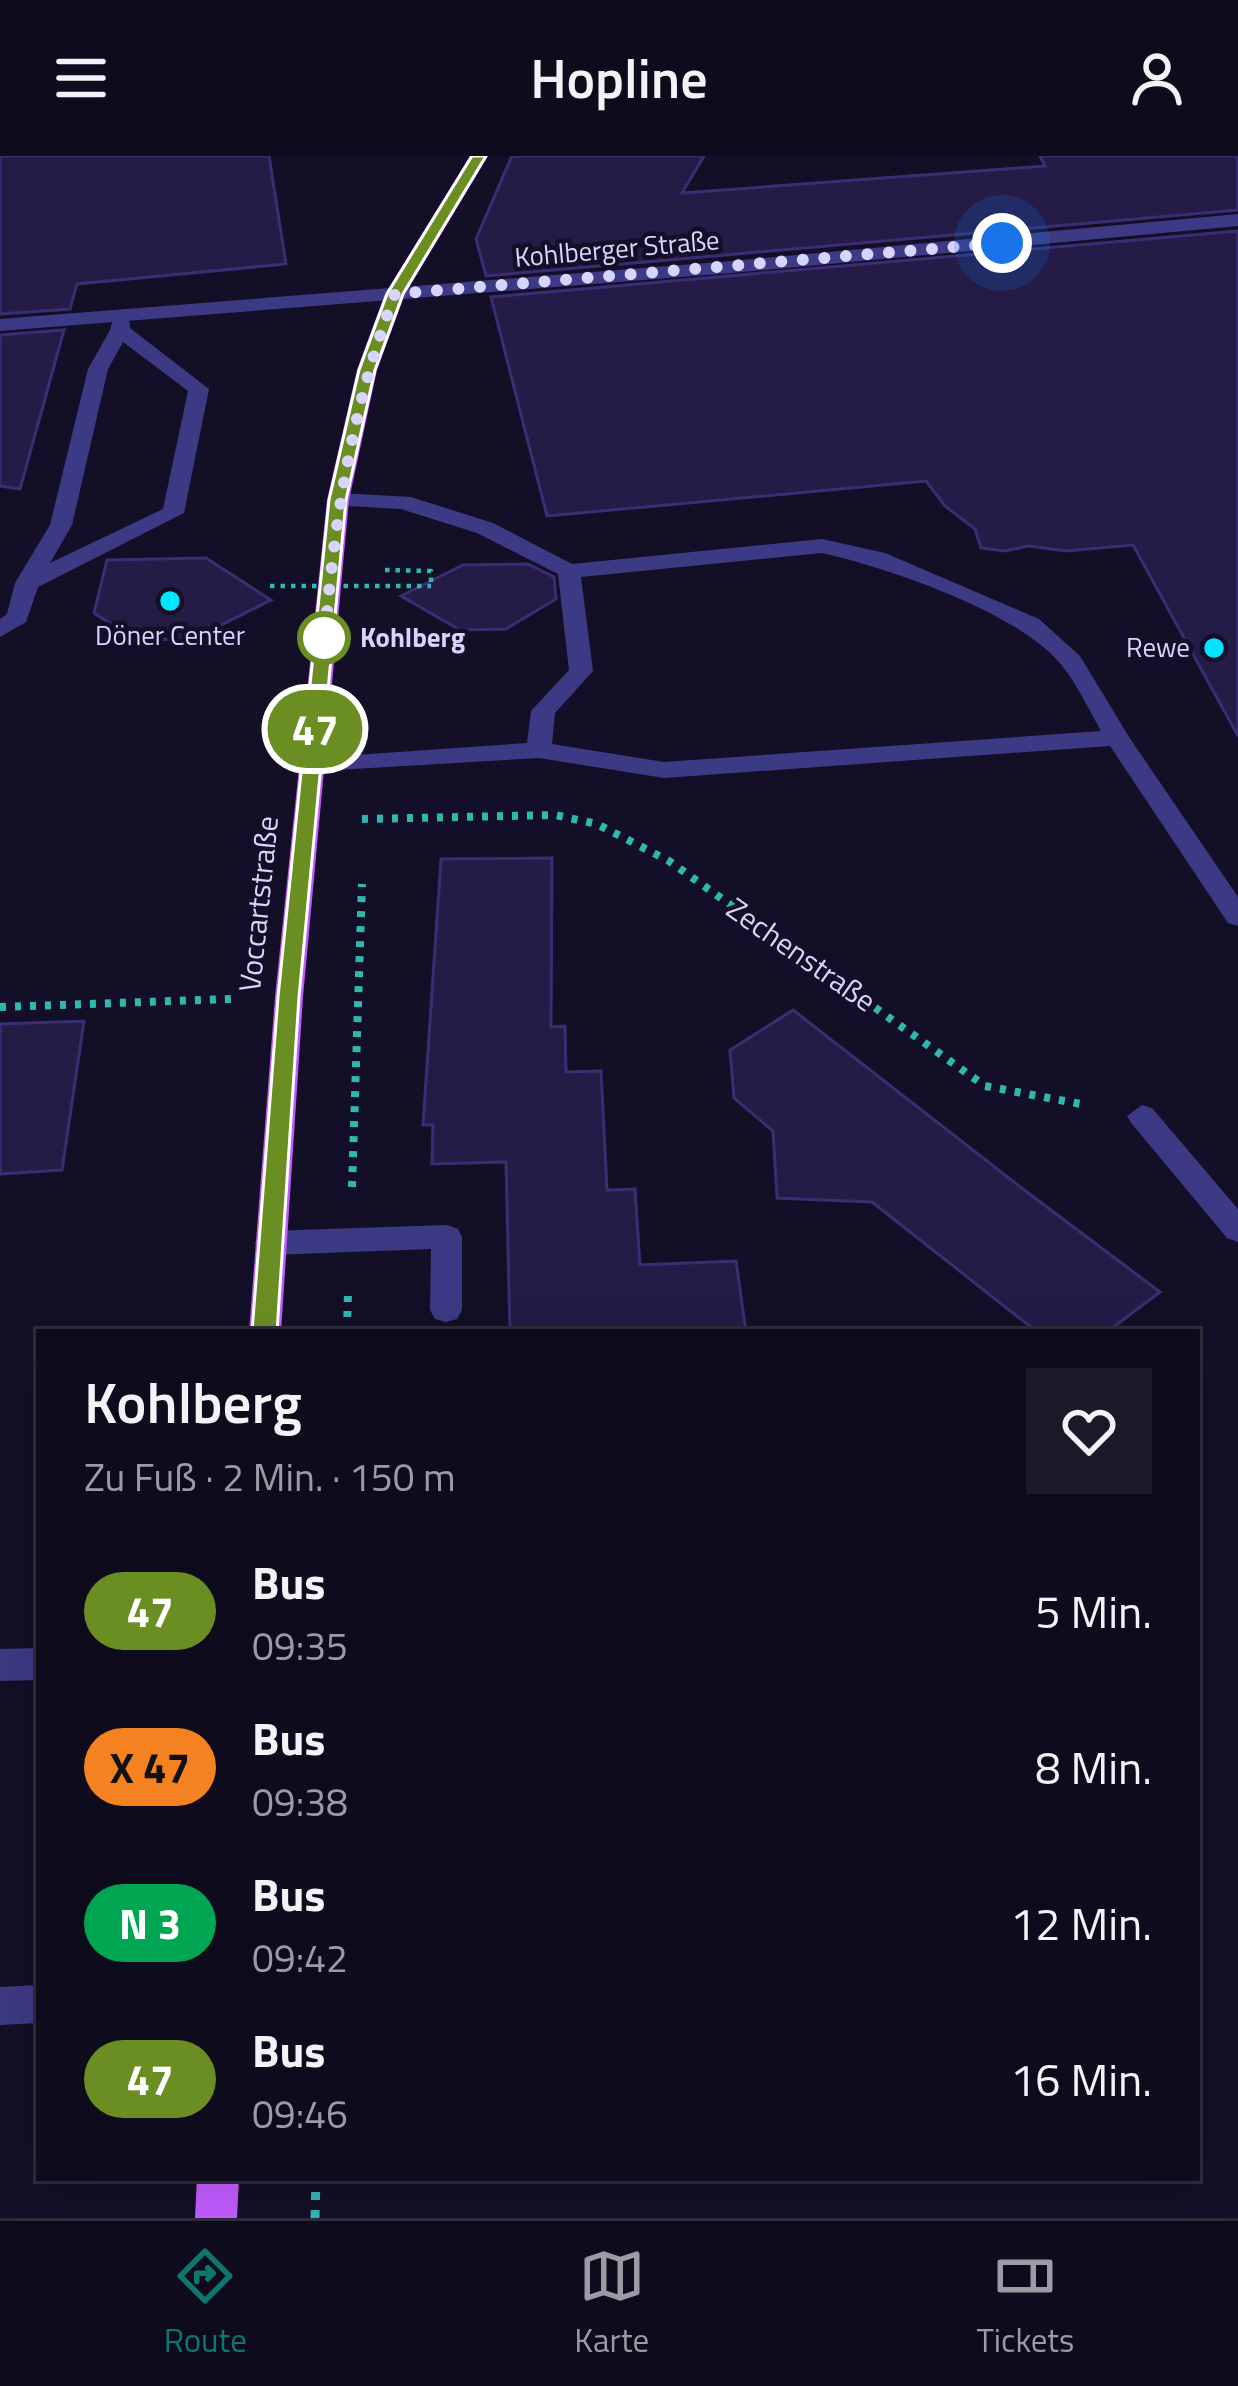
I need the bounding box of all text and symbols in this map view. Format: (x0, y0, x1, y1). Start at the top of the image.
text: Hopline (530, 37, 708, 119)
icon: menu (48, 45, 114, 111)
icon: person (1124, 45, 1190, 111)
your location (972, 213, 1032, 273)
street label: Kohlberger Straße (513, 218, 721, 277)
marker: Döner Center (157, 588, 183, 614)
marker: Kohlberg (299, 613, 349, 663)
place label: Döner Center (95, 614, 245, 655)
place label: Kohlberg (360, 616, 465, 657)
place label: Rewe (1126, 626, 1190, 667)
marker: Rewe (1201, 635, 1227, 661)
line badge: 47 (261, 690, 369, 768)
text: 47 (291, 697, 339, 761)
street label: Voccartstraße (226, 814, 290, 994)
street label: Zechenstraße (717, 886, 886, 1023)
text: Kohlberg (84, 1358, 302, 1445)
button: heart (1026, 1368, 1152, 1494)
text: Zu Fuß · 2 Min. · 150 m (84, 1447, 456, 1506)
text: Bus (252, 1548, 326, 1616)
text: 5 Min. (1035, 1577, 1152, 1645)
text: 47 (126, 1579, 174, 1643)
text: 09:35 (252, 1616, 348, 1675)
text: Bus (252, 1704, 326, 1772)
text: 8 Min. (1035, 1733, 1152, 1801)
text: X 47 (110, 1735, 190, 1799)
text: 09:38 (252, 1772, 348, 1831)
text: Bus (252, 1860, 326, 1928)
text: 12 Min. (1010, 1889, 1152, 1957)
text: N 3 (119, 1891, 181, 1955)
text: 09:42 (252, 1928, 348, 1987)
text: Bus (252, 2016, 326, 2084)
text: 16 Min. (1010, 2045, 1152, 2113)
text: 47 (126, 2047, 174, 2111)
text: 09:46 (252, 2084, 348, 2143)
tab: Route (164, 2243, 247, 2365)
tab: Karte (574, 2243, 649, 2365)
tab: Tickets (976, 2243, 1074, 2365)

